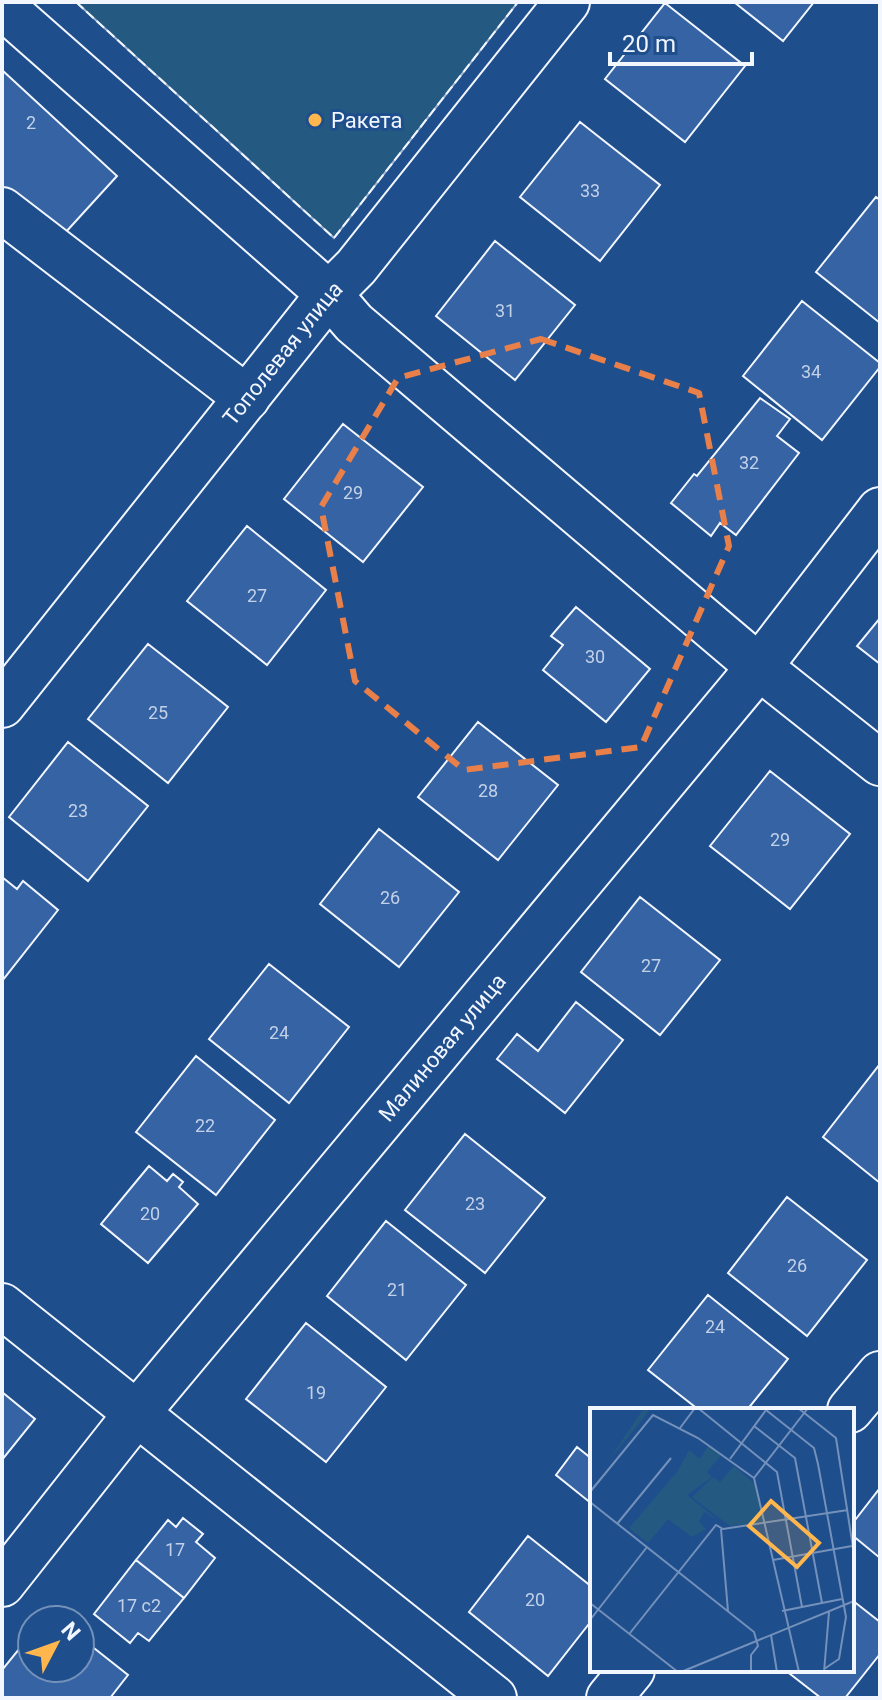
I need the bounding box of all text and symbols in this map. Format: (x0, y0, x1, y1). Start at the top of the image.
scale bar (610, 16, 752, 66)
text: 20 m (622, 30, 676, 58)
place label: Ракета (331, 108, 402, 133)
marker: Ракета (306, 111, 324, 129)
house number: 2 (26, 112, 36, 133)
house number: 33 (580, 180, 600, 201)
street label: Тополевая улица (218, 276, 347, 430)
house number: 31 (495, 300, 515, 321)
house number: 34 (801, 361, 821, 382)
house number: 32 (739, 452, 759, 473)
house number: 29 (343, 482, 363, 503)
house number: 27 (247, 585, 267, 606)
house number: 30 (585, 646, 605, 667)
house number: 25 (148, 702, 168, 723)
house number: 28 (478, 780, 498, 801)
house number: 23 (68, 800, 88, 821)
house number: 29 (770, 829, 790, 850)
house number: 26 (380, 887, 400, 908)
house number: 27 (641, 955, 661, 976)
street label: Малиновая улица (374, 969, 511, 1126)
house number: 24 (269, 1022, 289, 1043)
house number: 22 (195, 1115, 215, 1136)
house number: 23 (465, 1193, 485, 1214)
house number: 20 (140, 1203, 160, 1224)
house number: 26 (787, 1255, 807, 1276)
house number: 21 (387, 1279, 407, 1300)
house number: 24 (705, 1316, 725, 1337)
house number: 19 (306, 1382, 326, 1403)
inset map (590, 1408, 854, 1672)
house number: 17 (165, 1539, 185, 1560)
house number: 20 (525, 1589, 545, 1610)
house number: 17 с2 (117, 1595, 161, 1616)
north arrow (16, 1604, 96, 1684)
text: N (56, 1617, 85, 1645)

